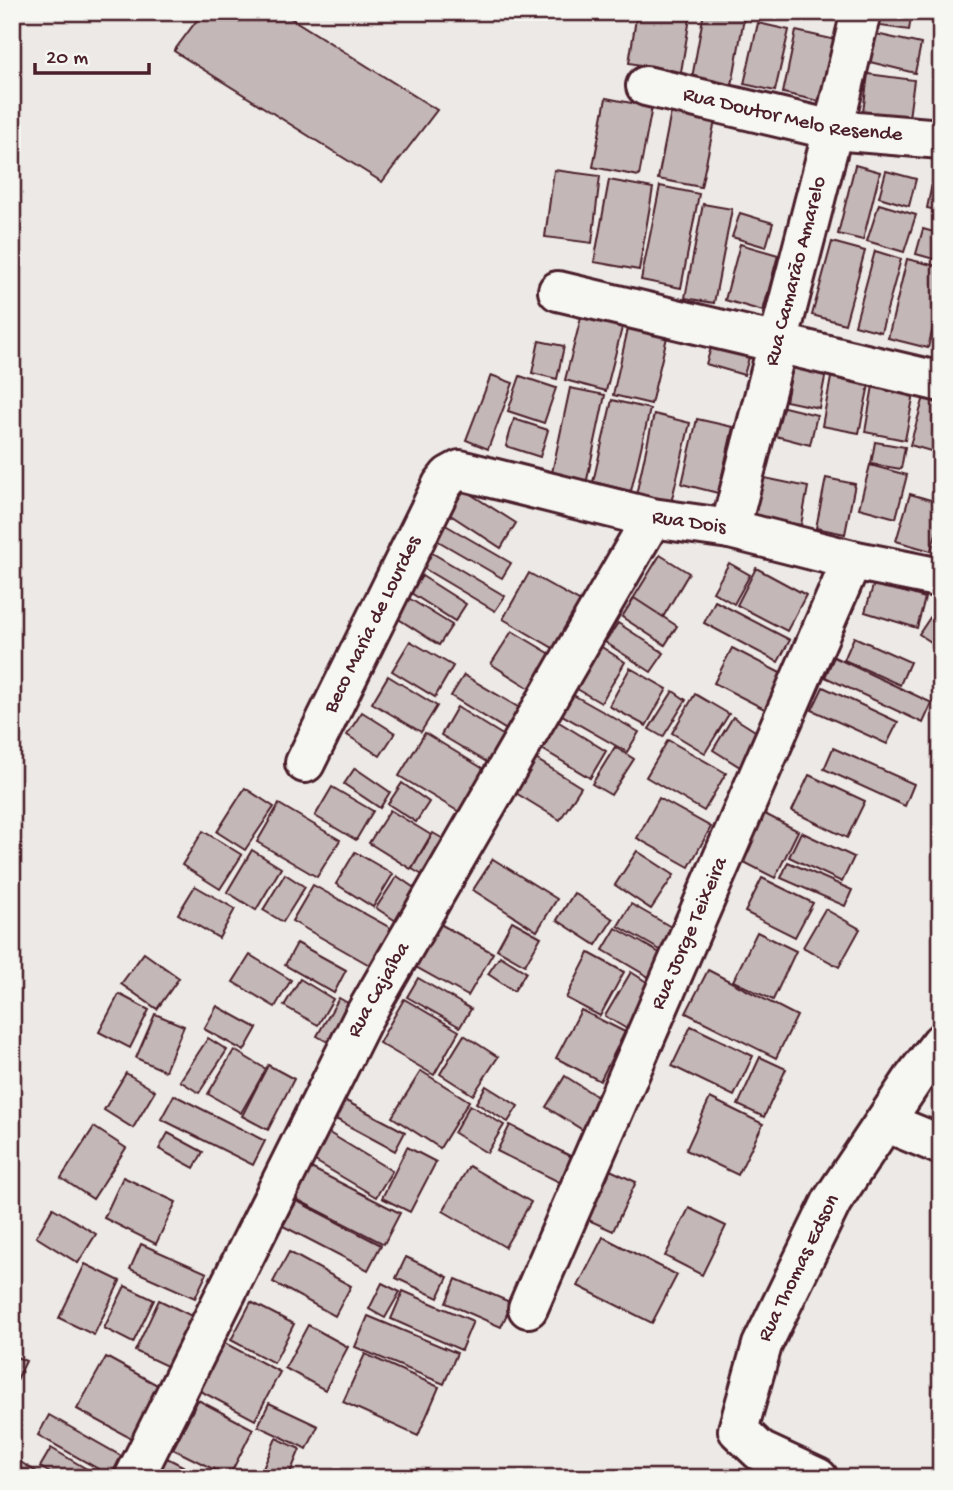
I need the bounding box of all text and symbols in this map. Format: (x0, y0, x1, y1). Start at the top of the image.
scale bar (35, 32, 149, 76)
text: 20 m (46, 47, 88, 72)
street label: Rua Doutor Melo Resende (680, 83, 905, 148)
street label: Rua Camarão Amarelo (760, 174, 833, 369)
street label: Rua Dois (650, 506, 729, 541)
street label: Beco Maria de Lourdes (318, 531, 428, 719)
street label: Rua Jorge Teixeira (646, 852, 735, 1014)
street label: Rua Cajaíba (343, 937, 417, 1042)
street label: Rua Thomas Edson (753, 1189, 846, 1346)

